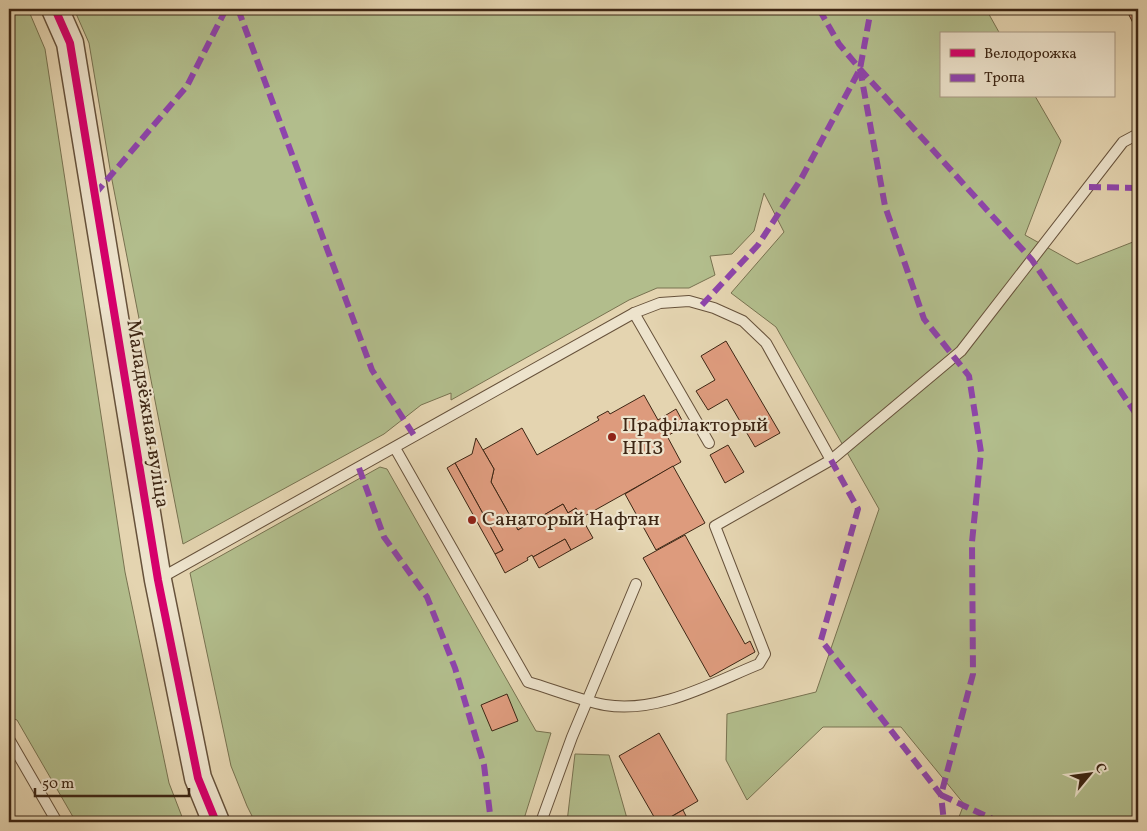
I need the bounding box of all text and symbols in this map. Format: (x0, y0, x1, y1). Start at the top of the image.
legend (940, 32, 1114, 98)
text: Велодорожка (984, 44, 1077, 65)
text: Тропа (984, 68, 1025, 89)
street label: Маладзёжная вуліца (118, 318, 176, 510)
place label: Прафілакторый НПЗ (622, 412, 768, 463)
marker: Прафілакторый НПЗ (606, 431, 618, 443)
place label: Санаторый Нафтан (482, 506, 660, 534)
marker: Санаторый Нафтан (466, 514, 478, 526)
north arrow (1064, 748, 1114, 798)
text: С (1090, 760, 1111, 777)
scale bar (35, 766, 189, 798)
text: 50 m (42, 774, 74, 795)

